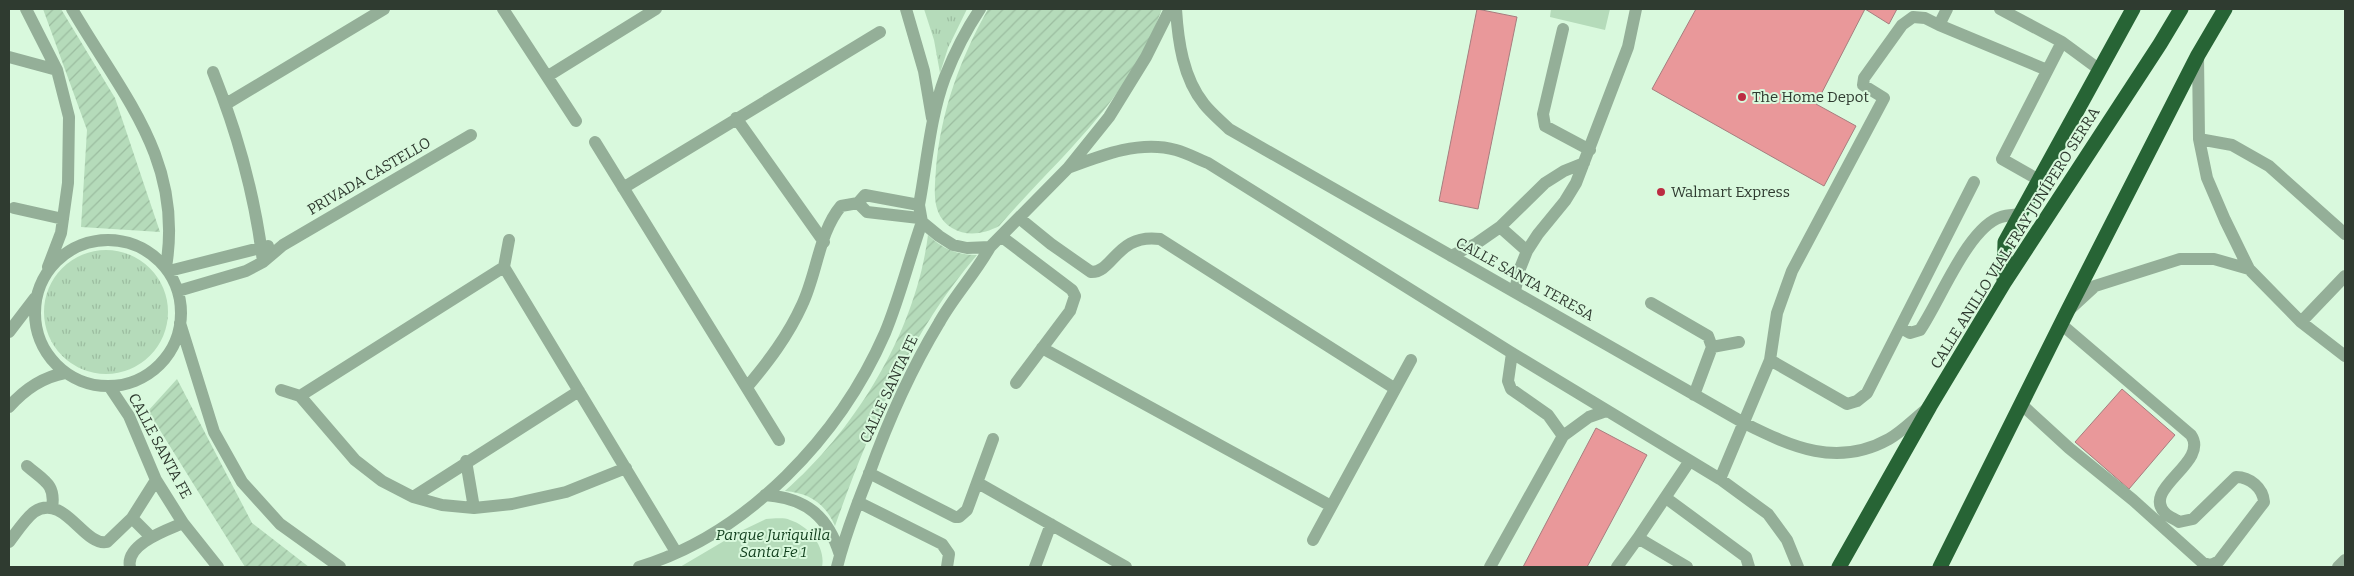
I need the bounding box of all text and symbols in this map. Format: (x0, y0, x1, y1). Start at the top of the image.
place label: The Home Depot (1752, 88, 1869, 106)
marker: The Home Depot (1736, 91, 1748, 103)
street label: CALLE ANILLO VIAL FRAY JUNÍPERO SERRA (1927, 104, 2104, 372)
street label: PRIVADA CASTELLO (304, 133, 434, 219)
place label: Walmart Express (1671, 183, 1790, 201)
marker: Walmart Express (1655, 186, 1667, 198)
street label: CALLE SANTA TERESA (1453, 233, 1598, 325)
street label: CALLE SANTA FE (856, 332, 922, 446)
street label: CALLE SANTA FE (125, 390, 195, 502)
park label: Parque Juriquilla Santa Fe 1 (716, 526, 830, 561)

